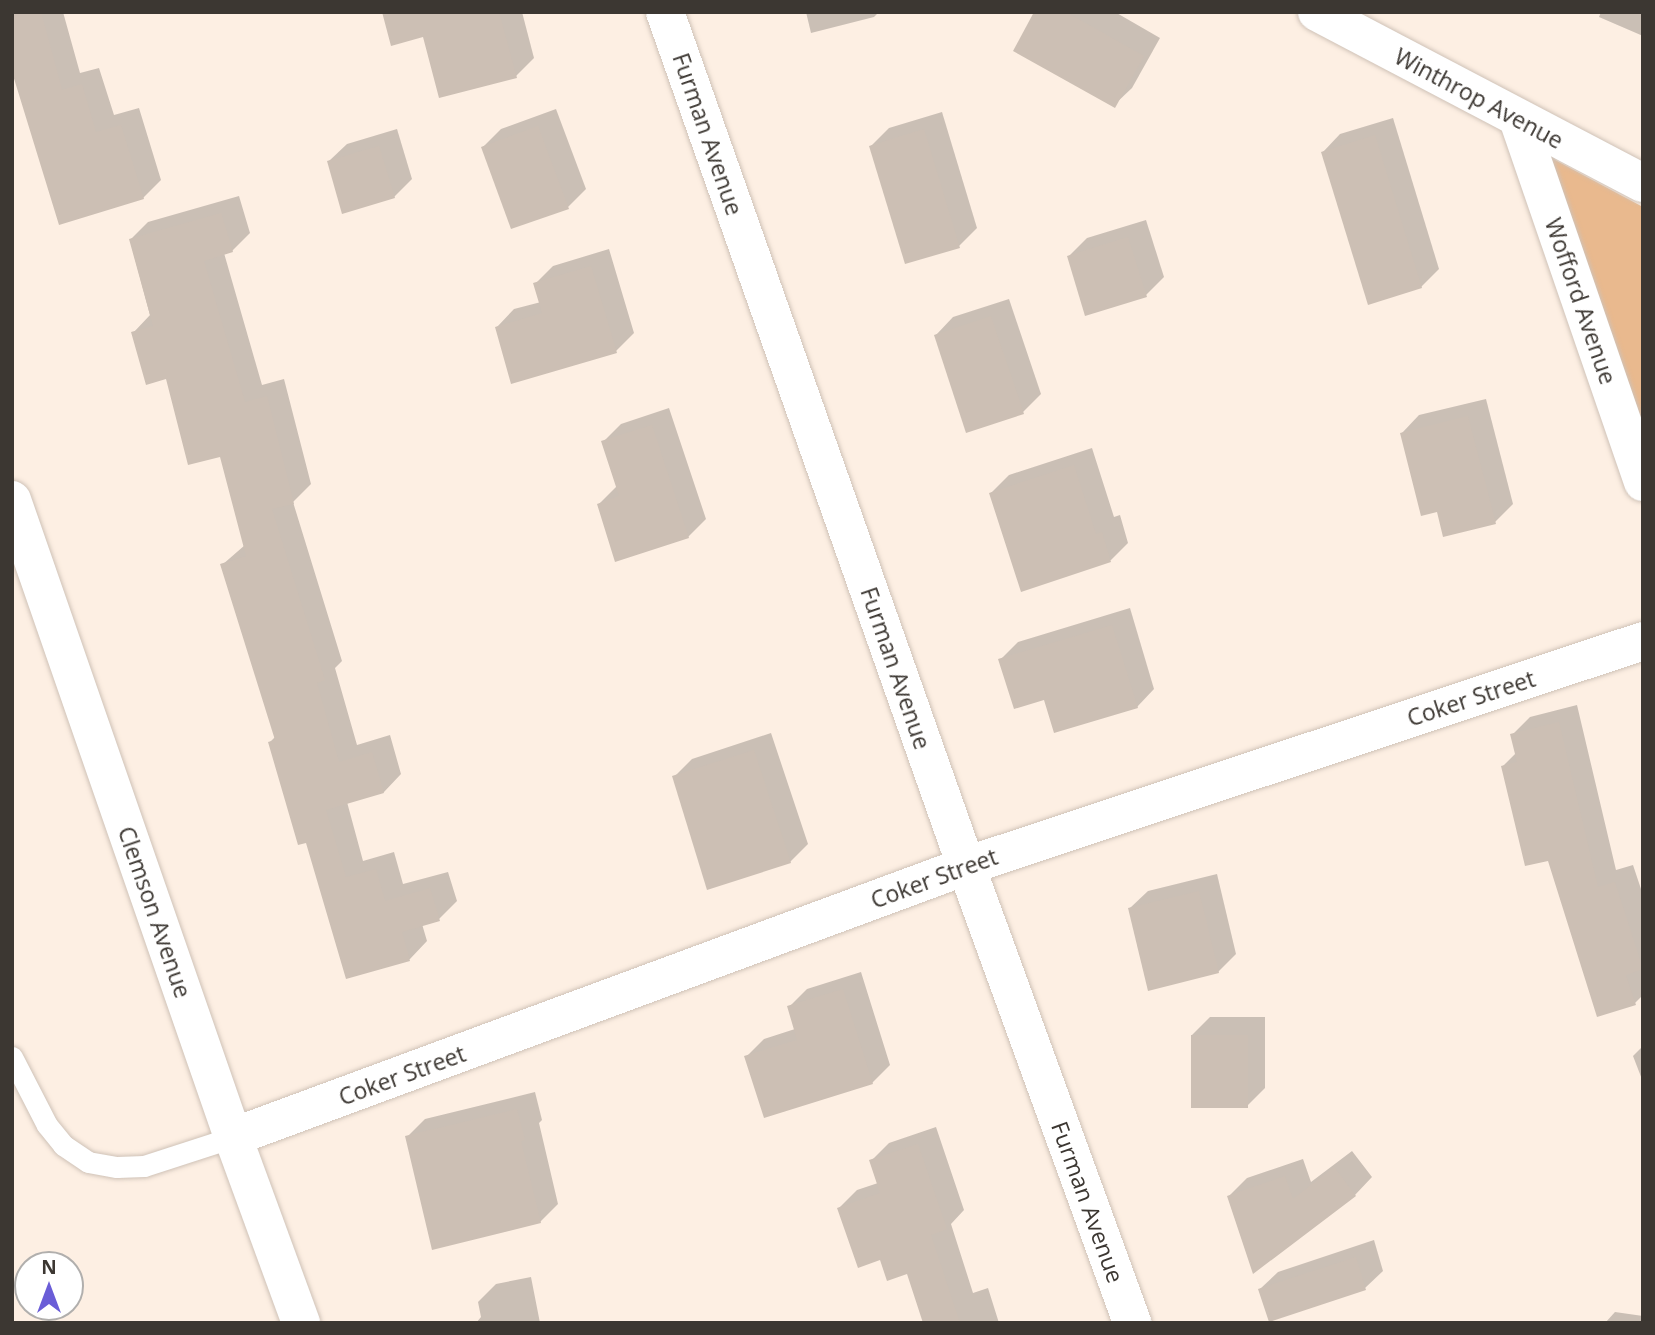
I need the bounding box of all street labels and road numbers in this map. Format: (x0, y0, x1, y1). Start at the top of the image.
street label: Winthrop Avenue (1390, 42, 1568, 154)
street label: Furman Avenue (667, 49, 749, 219)
street label: Wofford Avenue (1540, 214, 1622, 388)
street label: Furman Avenue (855, 583, 937, 753)
street label: Coker Street (1404, 664, 1538, 732)
street label: Clemson Avenue (113, 823, 197, 1001)
street label: Coker Street (867, 842, 1001, 914)
street label: Coker Street (335, 1039, 469, 1111)
street label: Furman Avenue (1046, 1118, 1130, 1286)

